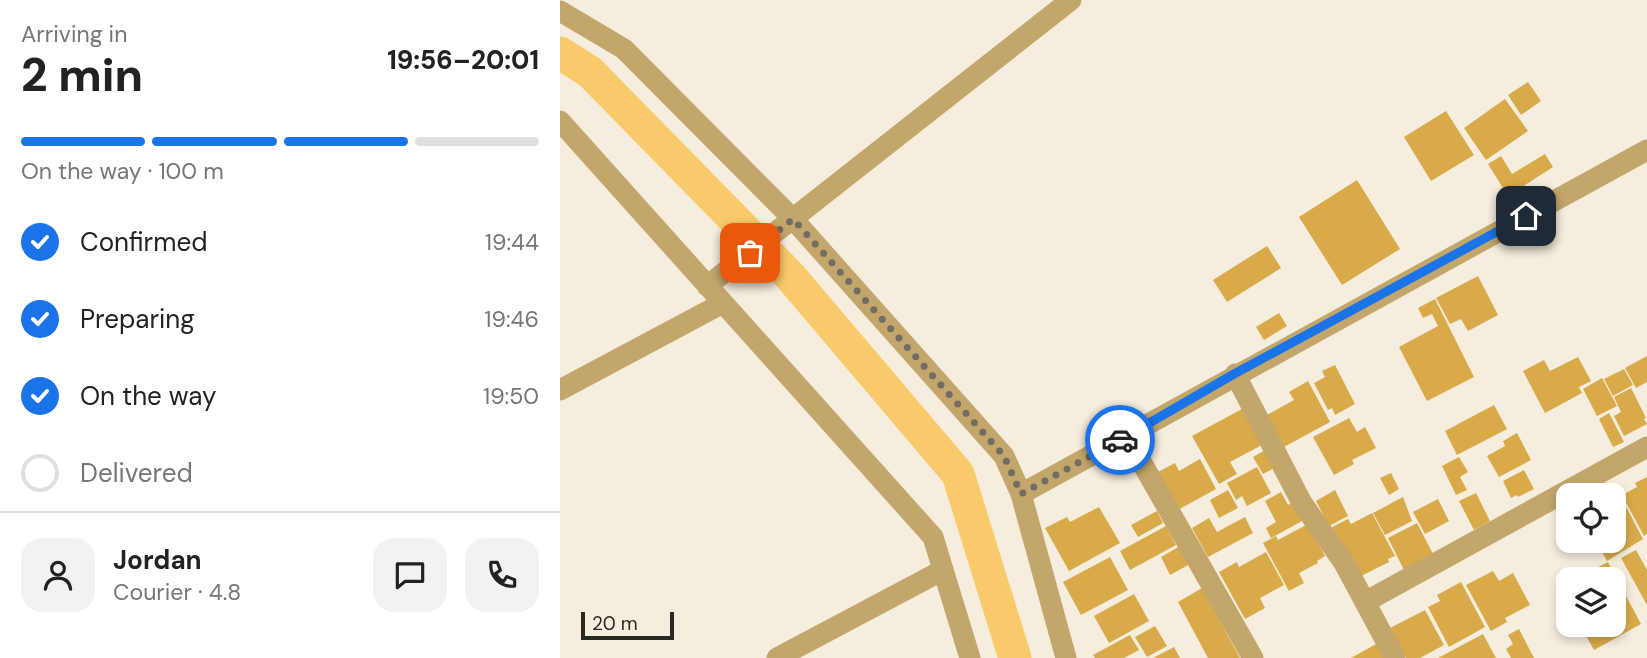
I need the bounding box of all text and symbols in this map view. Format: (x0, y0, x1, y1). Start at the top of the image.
text: Arriving in (21, 19, 127, 49)
text: 19:56–20:01 (387, 43, 539, 77)
text: 2 min (21, 45, 143, 105)
text: On the way · 100 m (21, 156, 224, 186)
pin (1496, 186, 1556, 246)
icon: home (1507, 197, 1545, 235)
icon: check (21, 223, 59, 261)
pin (720, 223, 780, 283)
text: Confirmed (80, 225, 207, 259)
text: 19:44 (485, 227, 539, 257)
icon: bag (731, 234, 769, 272)
icon: check (21, 300, 59, 338)
text: Preparing (80, 302, 195, 336)
text: 19:46 (484, 304, 539, 334)
icon: check (21, 377, 59, 415)
text: On the way (80, 379, 216, 413)
text: 19:50 (483, 381, 539, 411)
courier (1085, 405, 1155, 475)
icon: car (1101, 421, 1139, 459)
text: Delivered (80, 456, 193, 490)
map controls (1556, 483, 1626, 637)
button: locate (1556, 483, 1626, 553)
button: person (21, 538, 95, 612)
button: chat (373, 538, 447, 612)
button: phone (465, 538, 539, 612)
text: Jordan (113, 543, 202, 577)
button: layers (1556, 567, 1626, 637)
text: Courier · 4.8 (113, 577, 241, 607)
scale bar (581, 609, 674, 641)
text: 20 m (592, 611, 638, 636)

